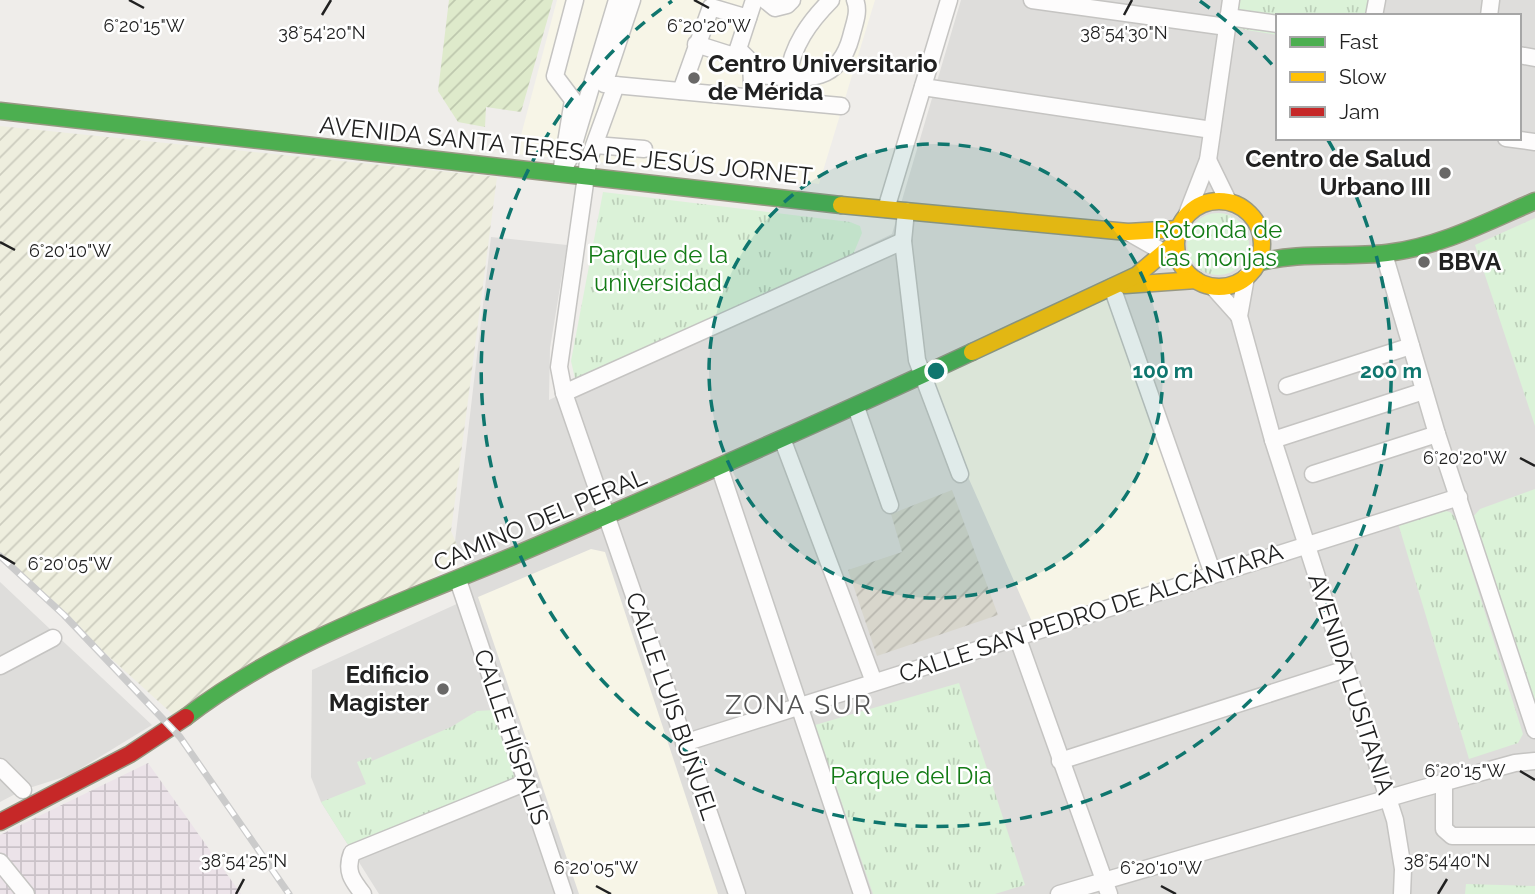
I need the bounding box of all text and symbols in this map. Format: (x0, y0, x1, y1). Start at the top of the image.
legend (1276, 14, 1521, 140)
text: 6°20'15"W (103, 15, 185, 36)
text: 6°20'20"W (667, 15, 751, 36)
text: 38°54'20"N (278, 22, 366, 43)
text: 38°54'30"N (1080, 22, 1168, 43)
text: Fast (1339, 29, 1379, 54)
place label: Centro Universitario de Mérida (708, 49, 938, 106)
text: Slow (1339, 64, 1387, 89)
marker: Centro Universitario de Mérida (686, 70, 702, 86)
text: Jam (1339, 99, 1380, 124)
street label: AVENIDA SANTA TERESA DE JESÚS JORNET (318, 110, 814, 191)
place label: Centro de Salud Urbano III (1245, 144, 1431, 201)
marker: Centro de Salud Urbano III (1437, 165, 1453, 181)
park label: Rotonda de las monjas (1154, 215, 1282, 272)
text: 6°20'10"W (29, 240, 111, 261)
park label: Parque de la universidad (588, 240, 728, 297)
place label: BBVA (1438, 247, 1502, 276)
marker: BBVA (1416, 254, 1432, 270)
text: 100 m (1133, 358, 1193, 383)
text: 200 m (1360, 358, 1422, 383)
centre of rings (924, 359, 948, 383)
text: 6°20'20"W (1423, 447, 1507, 468)
street label: CAMINO DEL PERAL (429, 462, 651, 578)
street label: CALLE SAN PEDRO DE ALCÁNTARA (895, 537, 1286, 688)
text: 6°20'05"W (28, 553, 112, 574)
street label: AVENIDA LUSITANIA (1302, 570, 1401, 798)
street label: CALLE LUIS BUÑUEL (620, 588, 725, 823)
street label: CALLE HÍSPALIS (468, 645, 555, 828)
place label: Edificio Magister (329, 660, 429, 717)
marker: Edificio Magister (435, 681, 451, 697)
district label: ZONA SUR (725, 690, 873, 720)
text: 6°20'15"W (1424, 760, 1506, 781)
park label: Parque del Dia (830, 761, 992, 790)
text: 38°54'25"N (201, 850, 287, 871)
text: 38°54'40"N (1404, 850, 1490, 871)
text: 6°20'05"W (554, 857, 638, 878)
text: 6°20'10"W (1120, 857, 1202, 878)

